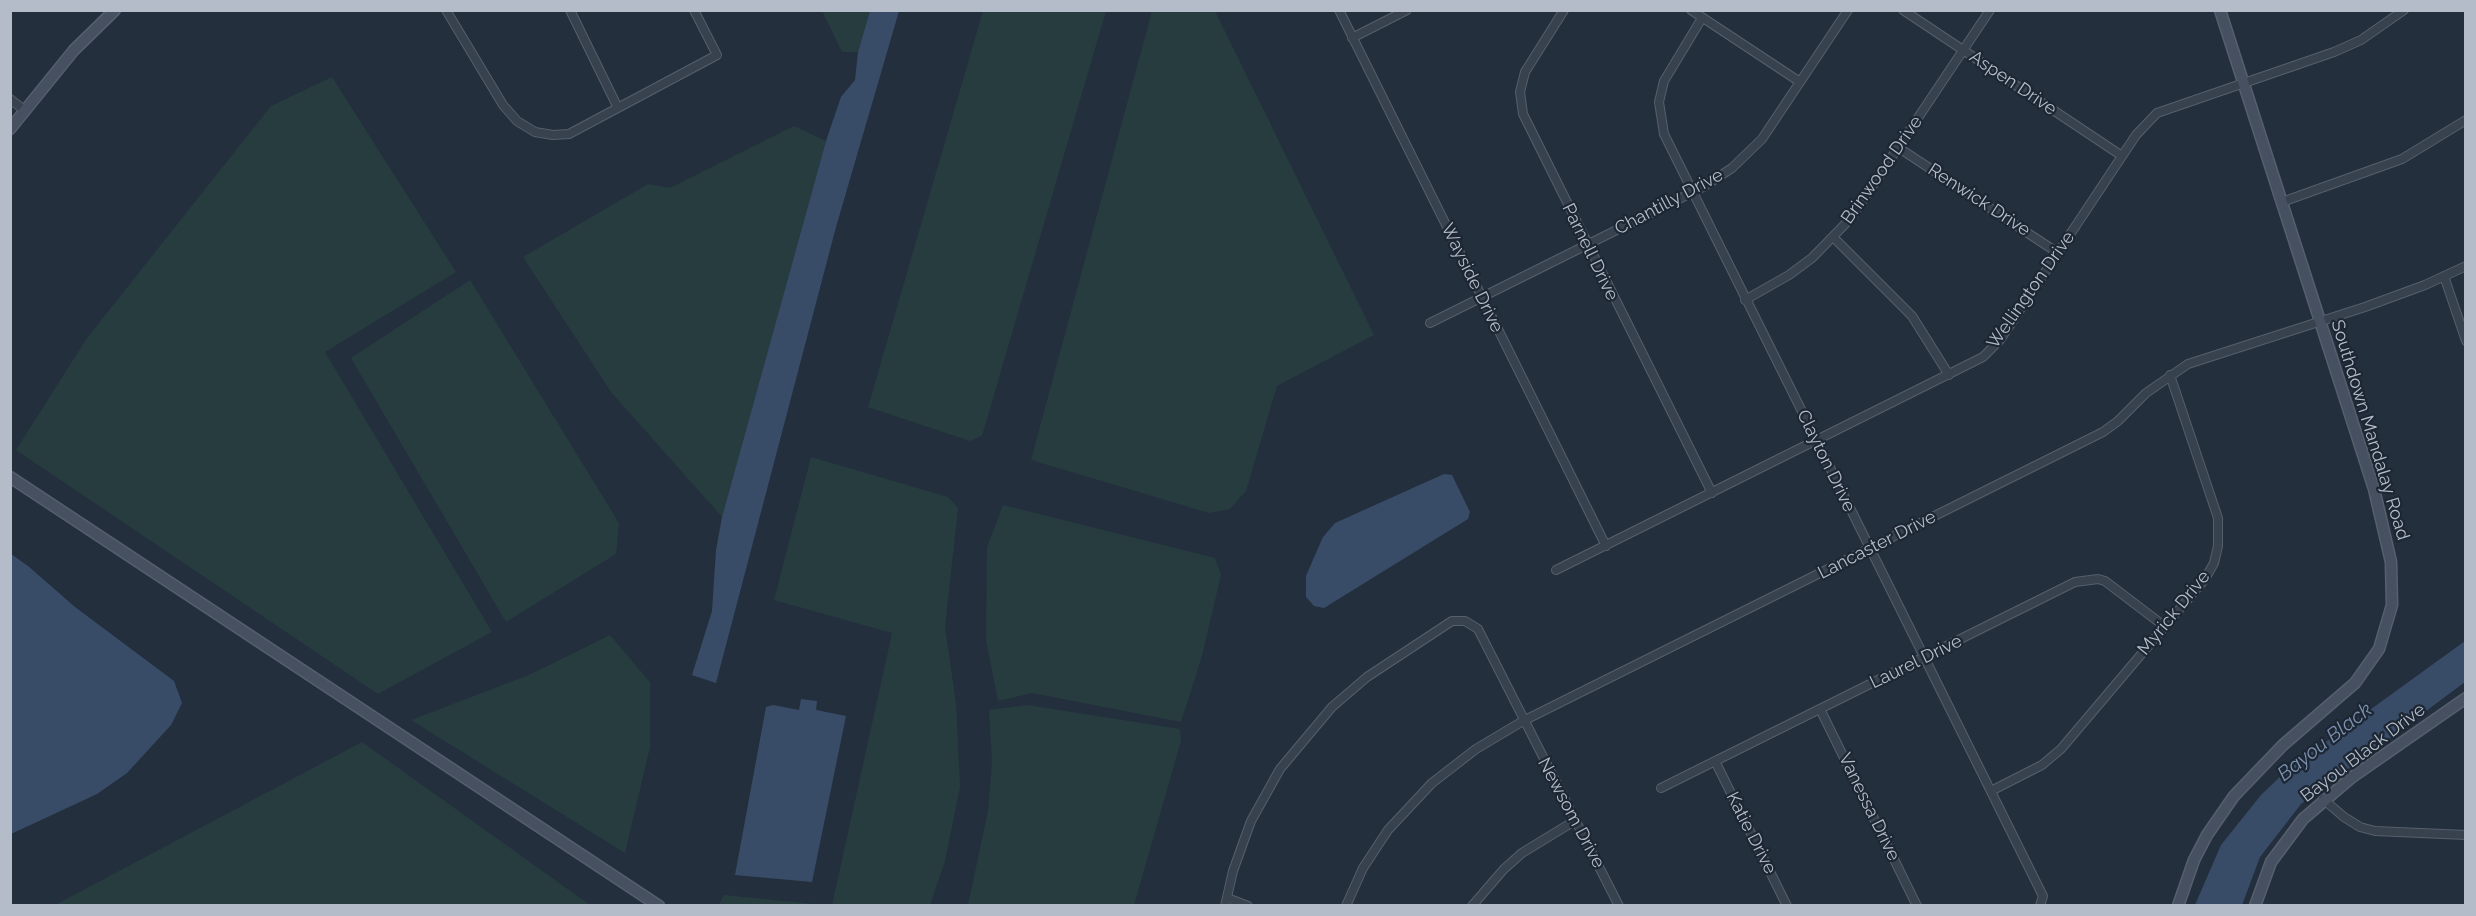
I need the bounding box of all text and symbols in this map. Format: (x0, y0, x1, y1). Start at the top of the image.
street label: Aspen Drive (1965, 46, 2061, 120)
street label: Brinwood Drive (1837, 112, 1927, 228)
street label: Renwick Drive (1924, 159, 2034, 241)
street label: Chantilly Drive (1611, 164, 1727, 240)
street label: Parnell Drive (1557, 200, 1623, 304)
street label: Wayside Drive (1436, 220, 1508, 336)
street label: Wellington Drive (1983, 227, 2079, 353)
street label: Southdown Mandalay Road (2326, 317, 2414, 543)
street label: Clayton Drive (1792, 406, 1860, 516)
street label: Lancaster Drive (1814, 506, 1940, 584)
street label: Myrick Drive (2133, 566, 2215, 660)
street label: Laurel Drive (1866, 630, 1966, 694)
water label: Bayou Black (2273, 698, 2377, 786)
street label: Bayou Black Drive (2296, 699, 2430, 807)
street label: Vanessa Drive (1834, 750, 1904, 864)
street label: Newsom Drive (1533, 754, 1609, 872)
street label: Katie Drive (1721, 788, 1781, 878)

